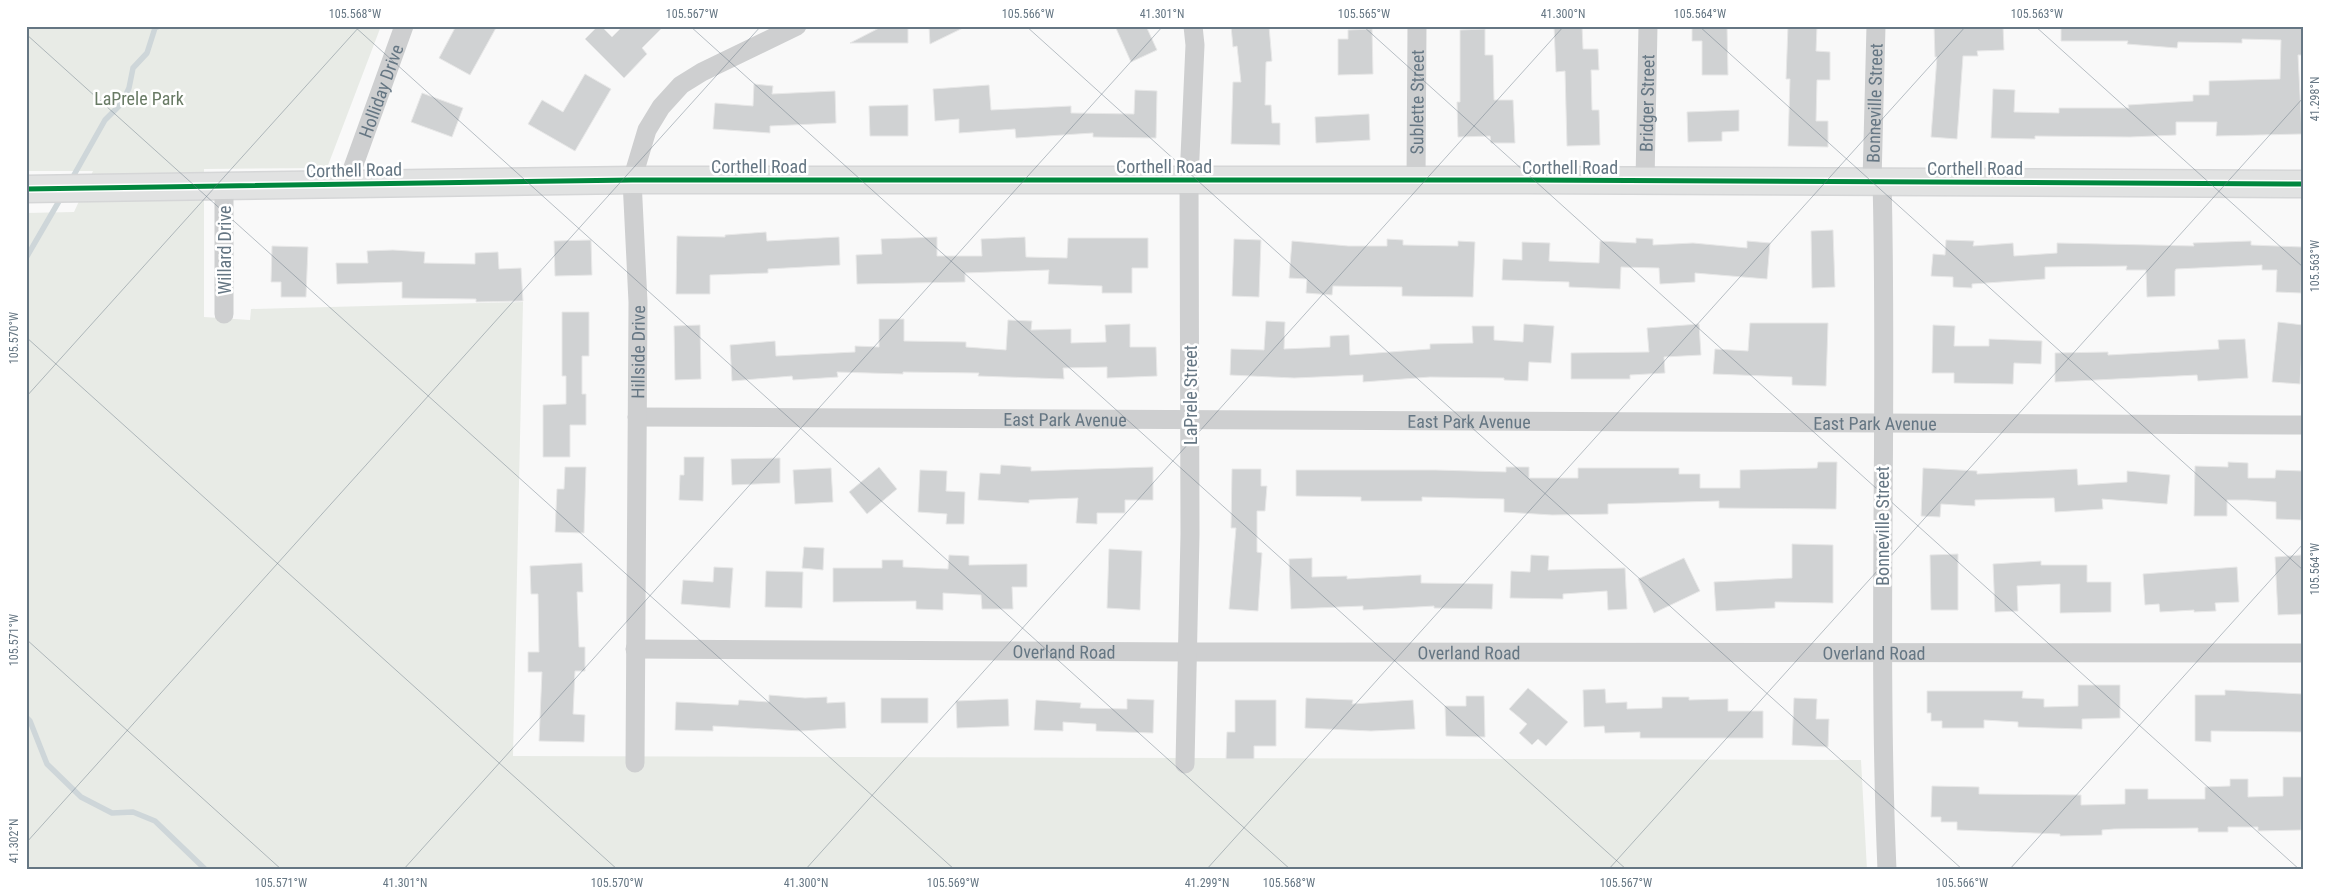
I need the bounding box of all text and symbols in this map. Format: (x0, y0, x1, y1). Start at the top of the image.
text: 105.568°W (329, 7, 381, 21)
text: 105.567°W (666, 7, 718, 21)
text: 105.566°W (1002, 7, 1054, 21)
text: 41.301°N (1140, 7, 1184, 21)
text: 105.565°W (1338, 7, 1390, 21)
text: 41.300°N (1541, 7, 1585, 21)
text: 105.564°W (1674, 7, 1726, 21)
text: 105.563°W (2011, 7, 2063, 21)
street label: Holliday Drive (354, 41, 407, 140)
street label: Bonneville Street (1862, 43, 1886, 163)
street label: Sublette Street (1406, 49, 1427, 155)
street label: Bridger Street (1635, 54, 1658, 152)
text: 41.298°N (2308, 77, 2322, 121)
park label: LaPrele Park (94, 88, 184, 109)
street label: Corthell Road (711, 156, 807, 177)
street label: Corthell Road (1116, 156, 1212, 177)
street label: Corthell Road (1522, 157, 1618, 178)
street label: Corthell Road (1927, 158, 2023, 179)
street label: Corthell Road (306, 159, 402, 181)
street label: Willard Drive (214, 205, 235, 295)
text: 105.563°W (2308, 240, 2322, 292)
street label: Hillside Drive (627, 305, 648, 399)
text: 105.570°W (7, 312, 21, 364)
street label: LaPrele Street (1180, 345, 1201, 445)
street label: East Park Avenue (1003, 408, 1127, 430)
street label: East Park Avenue (1407, 410, 1531, 432)
street label: East Park Avenue (1813, 412, 1937, 434)
street label: Bonneville Street (1872, 466, 1893, 586)
text: 105.564°W (2308, 543, 2322, 595)
text: 105.571°W (7, 614, 21, 666)
street label: Overland Road (1012, 641, 1116, 662)
street label: Overland Road (1417, 642, 1521, 663)
street label: Overland Road (1822, 642, 1926, 663)
text: 41.302°N (7, 819, 21, 863)
text: 105.571°W (255, 876, 307, 890)
text: 41.301°N (383, 876, 427, 890)
text: 105.570°W (591, 876, 643, 890)
text: 41.300°N (784, 876, 828, 890)
text: 105.569°W (927, 876, 979, 890)
text: 41.299°N (1185, 876, 1229, 890)
text: 105.568°W (1263, 876, 1315, 890)
text: 105.567°W (1600, 876, 1652, 890)
text: 105.566°W (1936, 876, 1988, 890)

